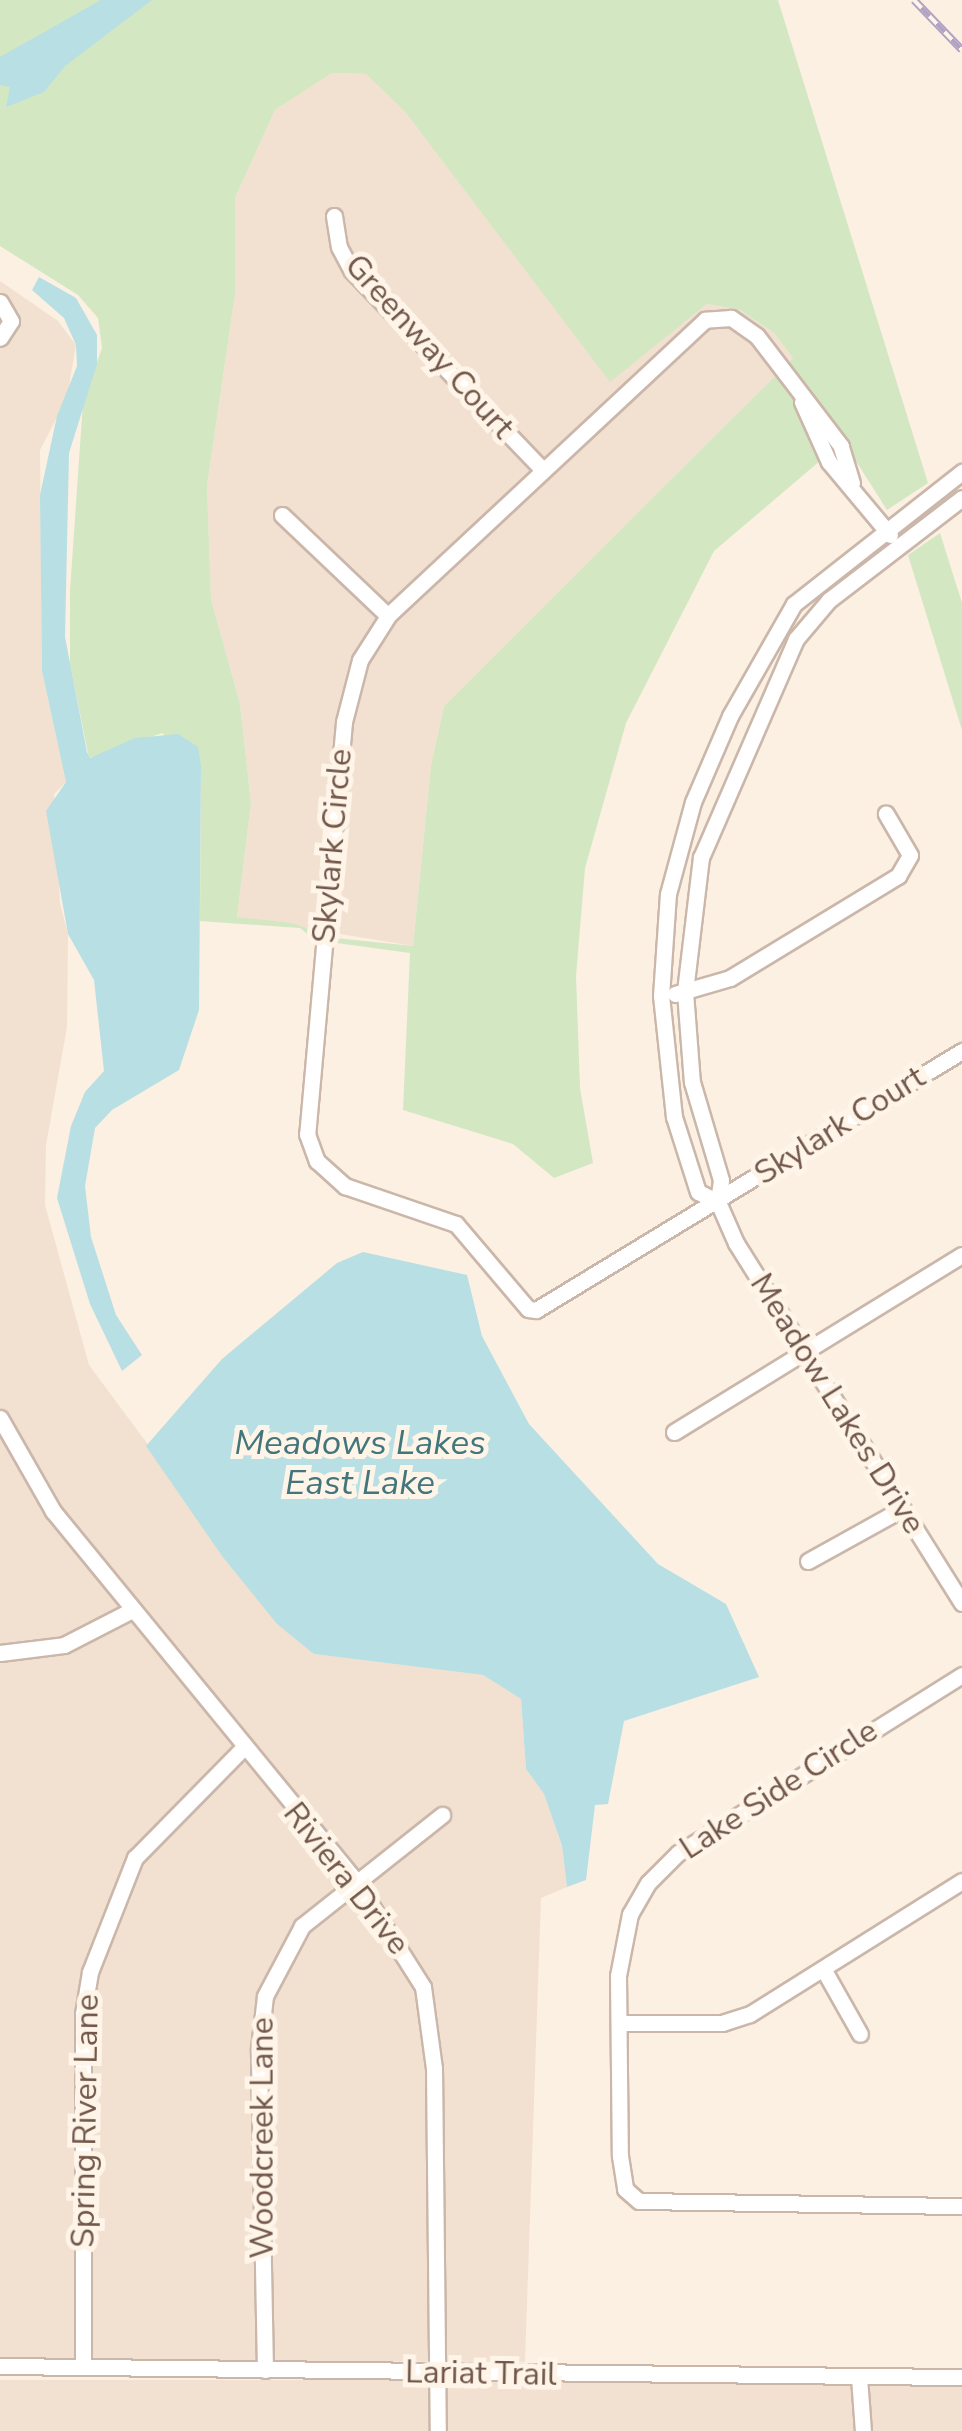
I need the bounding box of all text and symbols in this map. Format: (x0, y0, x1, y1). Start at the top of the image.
street label: Greenway Court (336, 247, 522, 447)
street label: Skylark Circle (305, 747, 361, 945)
street label: Skylark Court (748, 1058, 932, 1194)
street label: Meadow Lakes Drive (741, 1267, 933, 1541)
water label: Meadows Lakes East Lake (234, 1422, 486, 1504)
street label: Lake Side Circle (673, 1712, 885, 1868)
street label: Riviera Drive (275, 1795, 417, 1963)
street label: Spring River Lane (65, 1994, 107, 2248)
street label: Woodcreek Lane (244, 2017, 282, 2259)
street label: Lariat Trail (405, 2353, 557, 2395)

